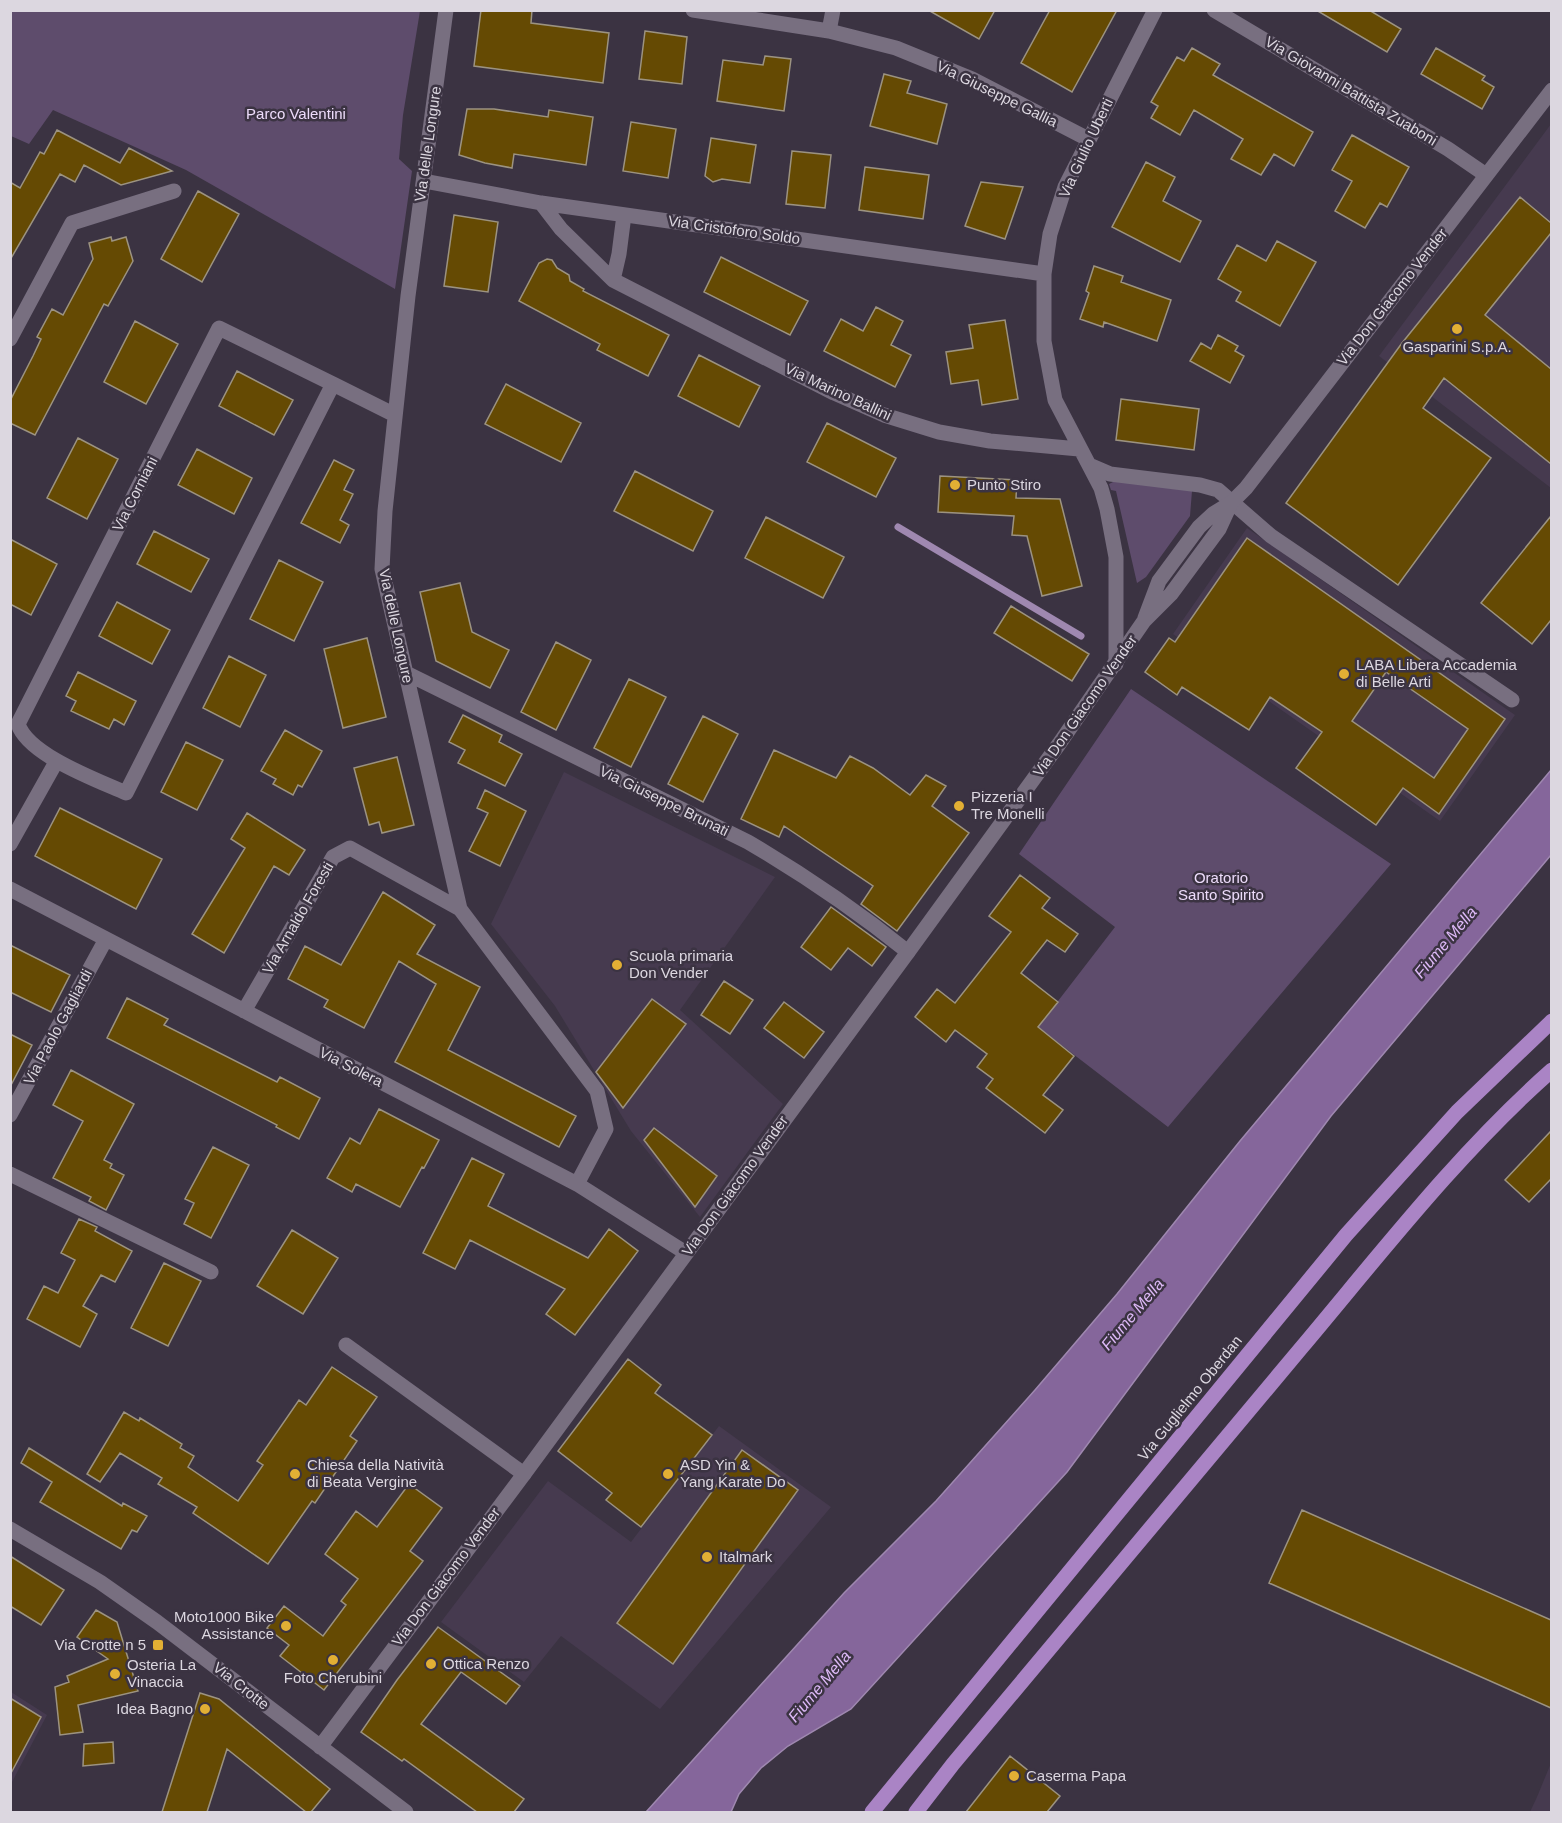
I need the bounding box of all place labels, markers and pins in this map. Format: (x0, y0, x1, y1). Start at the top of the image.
marker: Gasparini S.p.A. (1450, 322, 1464, 336)
place label: Gasparini S.p.A. (1402, 338, 1512, 355)
place label: Punto Stiro (967, 476, 1041, 493)
marker: Punto Stiro (948, 478, 962, 492)
place label: LABA Libera Accademia di Belle Arti (1356, 656, 1518, 690)
marker: LABA Libera Accademia di Belle Arti (1337, 667, 1351, 681)
place label: Pizzeria I Tre Monelli (971, 788, 1045, 822)
marker: Pizzeria I Tre Monelli (952, 799, 966, 813)
place label: Scuola primaria Don Vender (629, 947, 734, 981)
marker: Scuola primaria Don Vender (610, 958, 624, 972)
place label: Chiesa della Natività di Beata Vergine (307, 1456, 444, 1490)
place label: ASD Yin & Yang Karate Do (680, 1456, 786, 1490)
marker: Chiesa della Natività di Beata Vergine (288, 1467, 302, 1481)
marker: ASD Yin & Yang Karate Do (661, 1467, 675, 1481)
place label: Italmark (719, 1548, 773, 1565)
marker: Italmark (700, 1550, 714, 1564)
place label: Moto1000 Bike Assistance (174, 1608, 274, 1642)
marker: Moto1000 Bike Assistance (279, 1619, 293, 1633)
place label: Via Crotte n 5 (55, 1636, 146, 1653)
marker: Via Crotte n 5 (151, 1638, 165, 1652)
marker: Foto Cherubini (326, 1653, 340, 1667)
place label: Ottica Renzo (443, 1655, 530, 1672)
place label: Osteria La Vinaccia (127, 1656, 197, 1690)
marker: Ottica Renzo (424, 1657, 438, 1671)
marker: Osteria La Vinaccia (108, 1667, 122, 1681)
place label: Foto Cherubini (284, 1669, 382, 1686)
place label: Idea Bagno (116, 1700, 193, 1717)
marker: Idea Bagno (198, 1702, 212, 1716)
place label: Caserma Papa (1026, 1767, 1127, 1784)
marker: Caserma Papa (1007, 1769, 1021, 1783)

